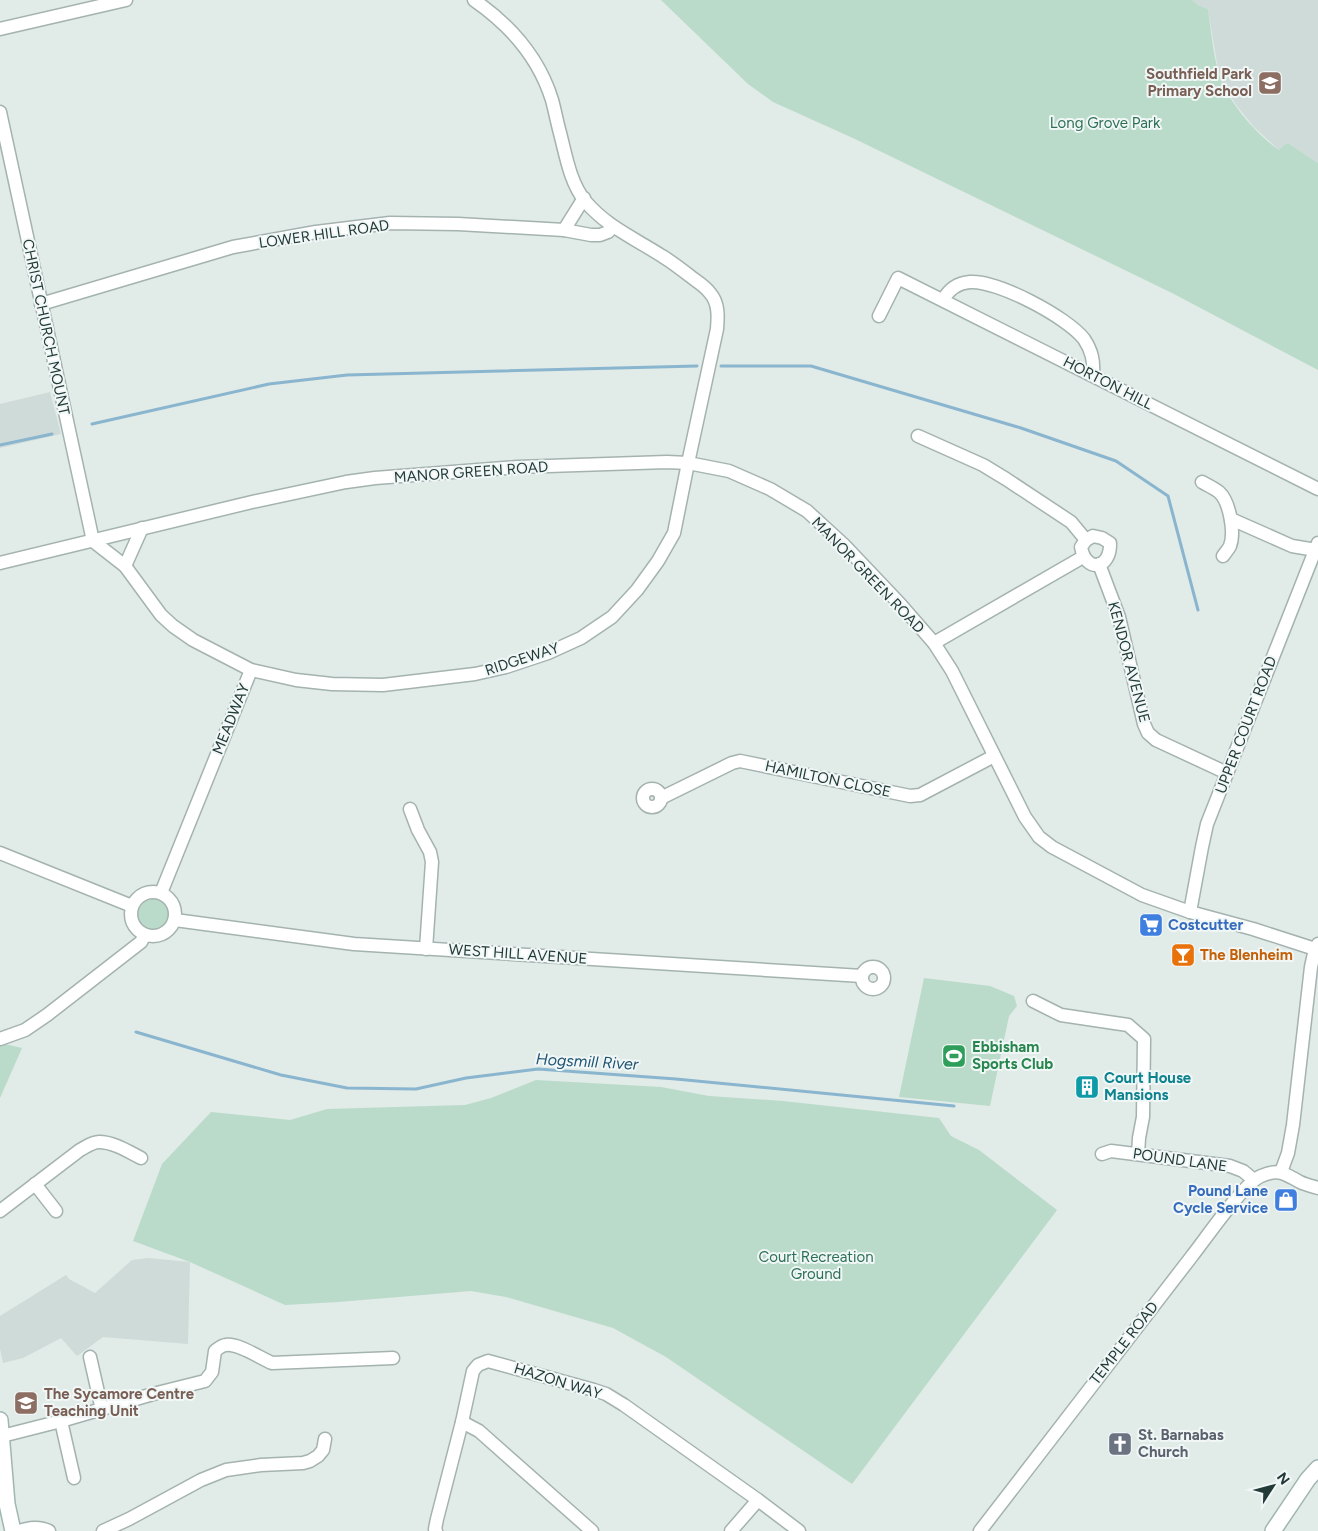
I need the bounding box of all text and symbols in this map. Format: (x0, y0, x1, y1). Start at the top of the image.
place label: Southfield Park Primary School (1146, 65, 1252, 100)
school or university icon: Southfield Park Primary School (1257, 70, 1283, 96)
park label: Long Grove Park (1050, 114, 1161, 132)
street label: LOWER HILL ROAD (258, 216, 390, 252)
street label: CHRIST CHURCH MOUNT (19, 237, 74, 417)
street label: HORTON HILL (1060, 353, 1156, 413)
street label: MANOR GREEN ROAD (393, 458, 549, 486)
street label: MANOR GREEN ROAD (808, 513, 928, 637)
street label: KENDOR AVENUE (1104, 600, 1154, 724)
street label: RIDGEWAY (483, 639, 561, 679)
street label: UPPER COURT ROAD (1211, 654, 1281, 796)
street label: MEADWAY (209, 681, 253, 757)
street label: HAMILTON CLOSE (763, 757, 893, 801)
supermarket icon: Costcutter (1138, 912, 1164, 938)
place label: Costcutter (1168, 916, 1243, 934)
street label: WEST HILL AVENUE (448, 940, 588, 968)
bar icon: The Blenheim (1170, 942, 1196, 968)
place label: The Blenheim (1200, 946, 1293, 964)
place label: Ebbisham Sports Club (972, 1038, 1053, 1073)
sports icon: Ebbisham Sports Club (941, 1043, 967, 1069)
water label: Hogsmill River (535, 1049, 639, 1074)
place label: Court House Mansions (1104, 1069, 1192, 1104)
building icon: Court House Mansions (1074, 1074, 1100, 1100)
street label: POUND LANE (1132, 1144, 1228, 1176)
place label: Pound Lane Cycle Service (1173, 1182, 1269, 1217)
shop icon: Pound Lane Cycle Service (1273, 1187, 1299, 1213)
park label: Court Recreation Ground (758, 1248, 874, 1283)
street label: TEMPLE ROAD (1086, 1298, 1162, 1388)
street label: HAZON WAY (512, 1359, 604, 1403)
place label: The Sycamore Centre Teaching Unit (44, 1385, 195, 1420)
school or university icon: The Sycamore Centre Teaching Unit (13, 1390, 39, 1416)
place label: St. Barnabas Church (1138, 1426, 1224, 1461)
church icon: St. Barnabas Church (1107, 1431, 1133, 1457)
north arrow (1248, 1461, 1298, 1511)
text: N (1273, 1469, 1293, 1488)

